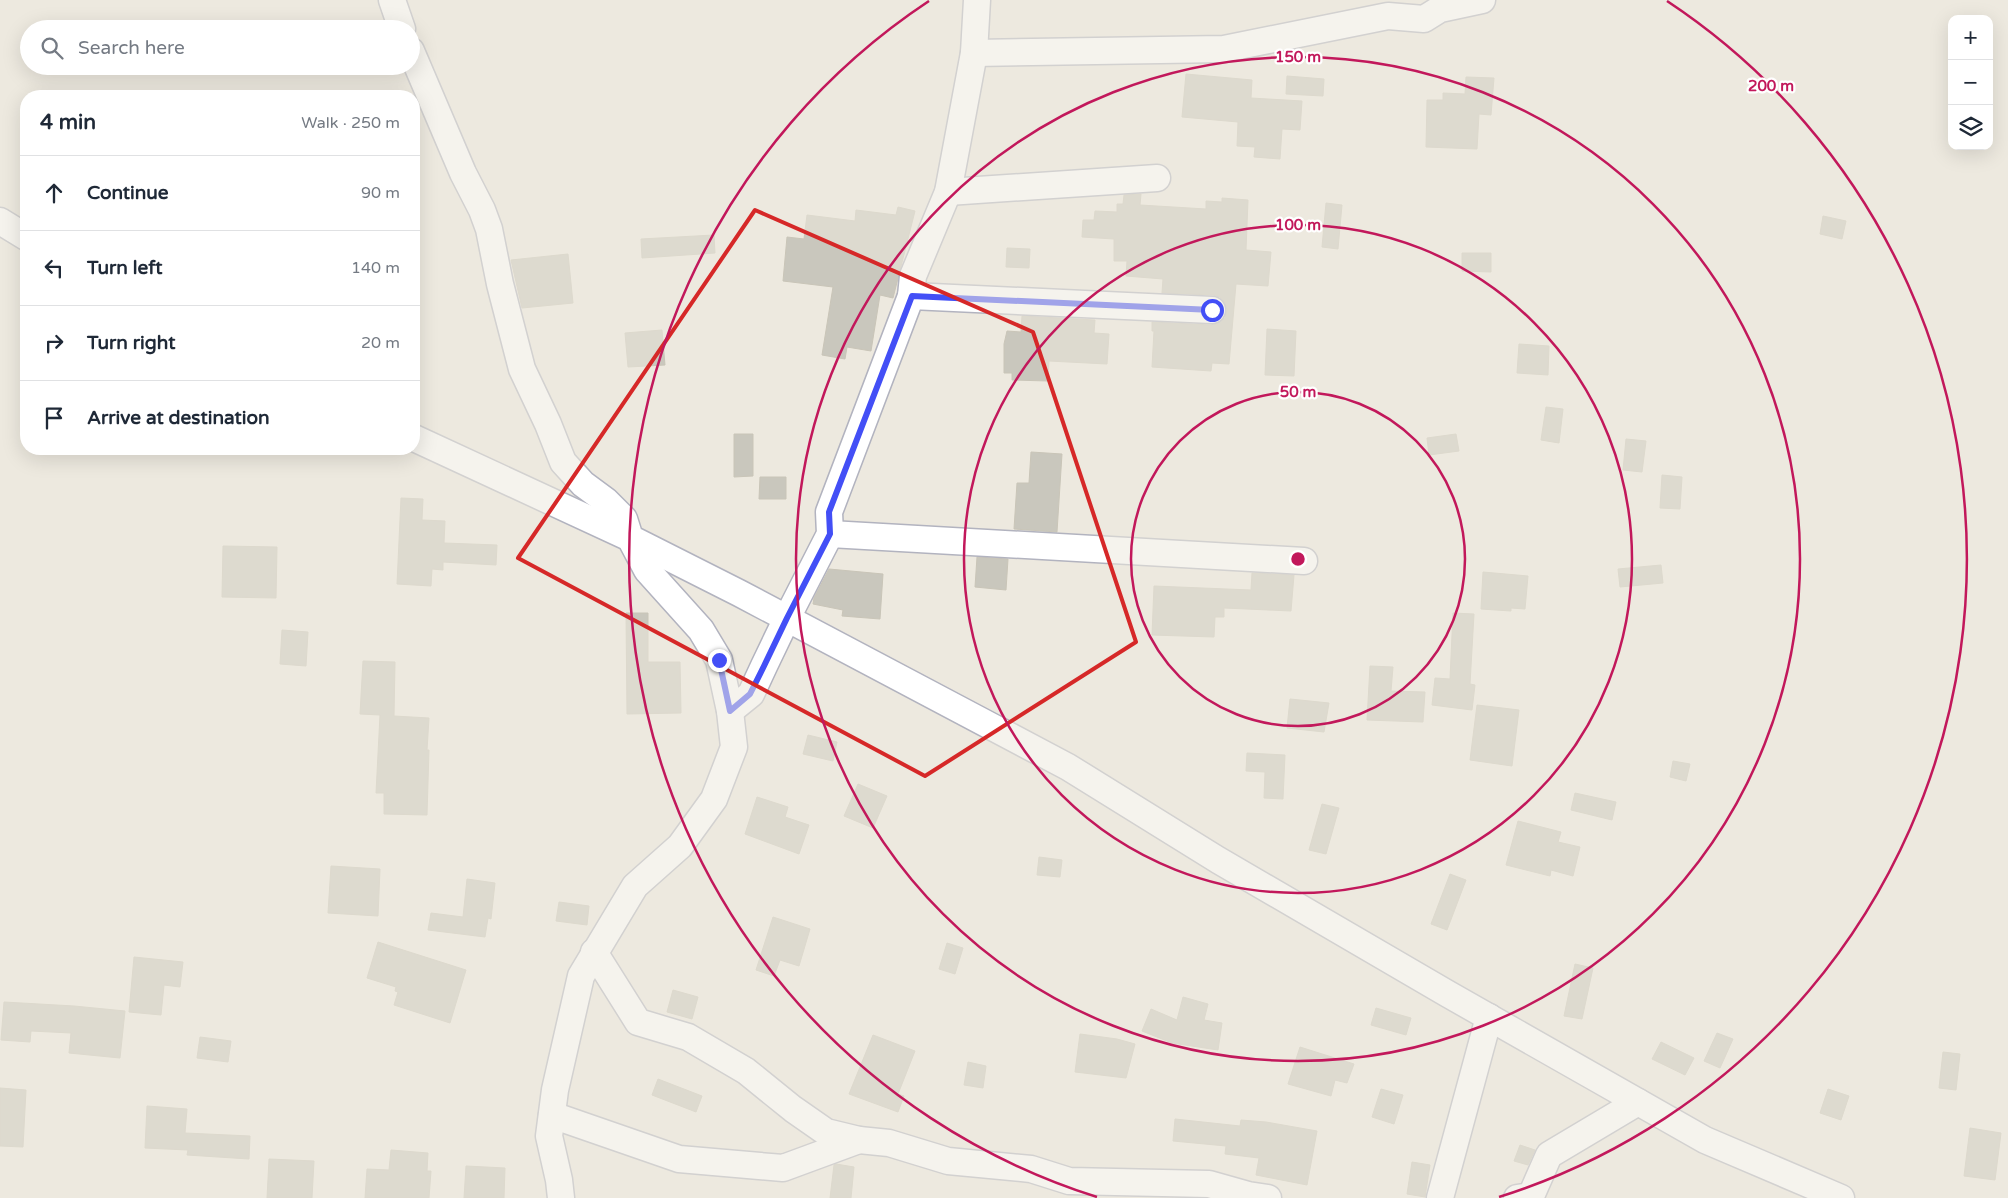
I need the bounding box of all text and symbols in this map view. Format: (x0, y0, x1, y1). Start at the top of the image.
map controls (1948, 15, 1993, 150)
button: + (1948, 15, 1993, 60)
search box (20, 20, 420, 75)
icon: search (38, 34, 66, 62)
text: Search here (78, 37, 185, 59)
text: 150 m (1275, 48, 1321, 66)
button: − (1948, 60, 1993, 105)
text: 200 m (1748, 77, 1794, 95)
button: layers (1948, 105, 1993, 150)
text: 4 min (40, 110, 96, 135)
text: Walk · 250 m (301, 113, 400, 133)
icon: ahead (40, 179, 68, 207)
text: Continue (87, 182, 169, 204)
text: 90 m (361, 183, 400, 203)
text: 100 m (1275, 216, 1321, 234)
icon: left (40, 254, 68, 282)
text: Turn left (87, 257, 163, 279)
text: 140 m (351, 258, 400, 278)
route start (1201, 299, 1224, 322)
icon: right (40, 329, 68, 357)
text: Turn right (87, 332, 175, 354)
text: 20 m (361, 333, 400, 353)
text: 50 m (1280, 383, 1316, 401)
icon: arrive (40, 404, 68, 432)
text: Arrive at destination (87, 407, 270, 429)
centre of rings (1289, 550, 1307, 568)
route end (708, 649, 731, 672)

